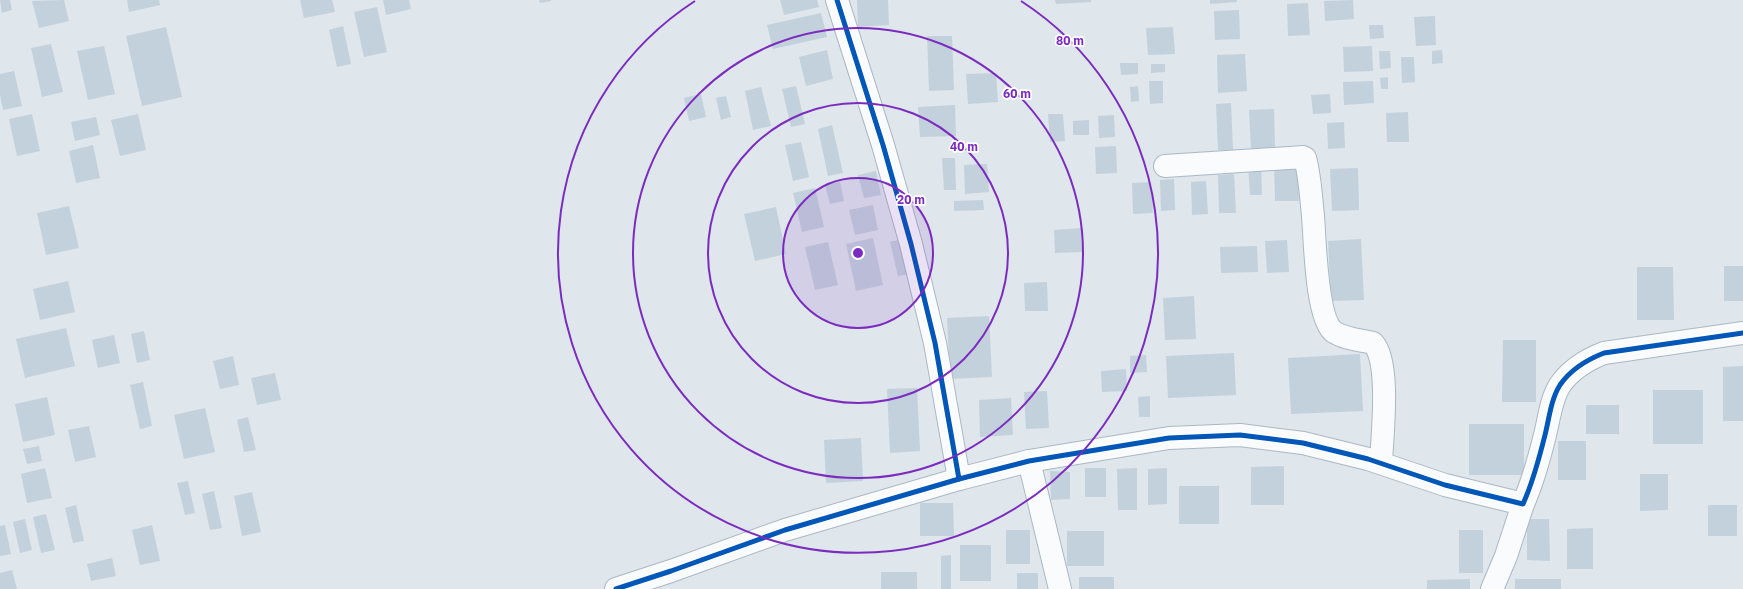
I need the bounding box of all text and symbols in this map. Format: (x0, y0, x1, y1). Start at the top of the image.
text: 80 m (1056, 33, 1084, 48)
text: 60 m (1003, 86, 1031, 101)
text: 40 m (950, 139, 978, 154)
text: 20 m (897, 192, 925, 207)
centre of rings (851, 246, 865, 260)

